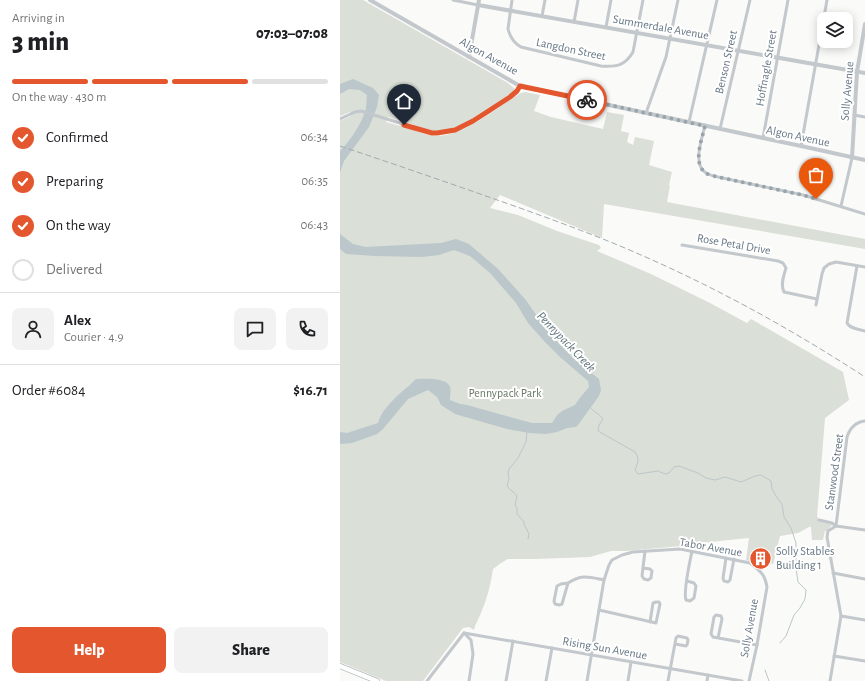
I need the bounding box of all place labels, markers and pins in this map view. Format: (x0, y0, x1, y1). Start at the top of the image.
pin (387, 84, 421, 125)
pin (799, 158, 833, 199)
building icon: Solly Stables Building 1 (748, 545, 774, 571)
place label: Solly Stables Building 1 (776, 545, 834, 571)

